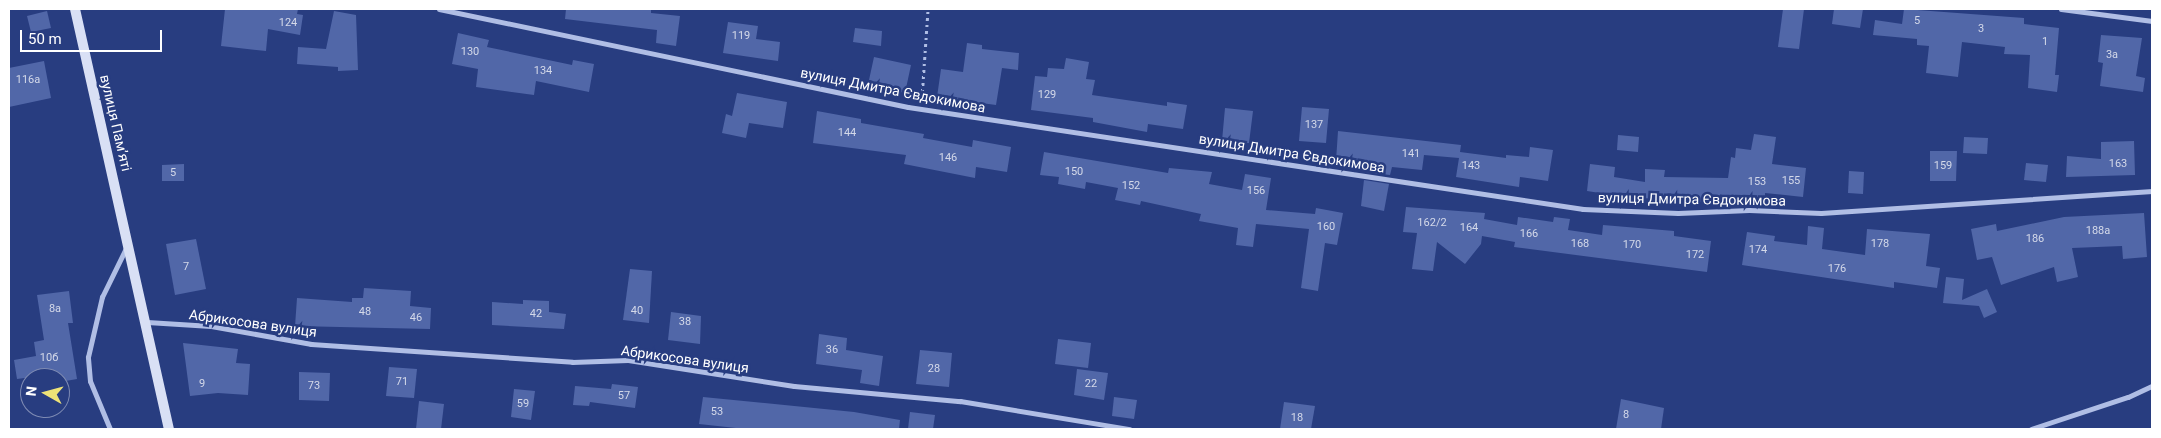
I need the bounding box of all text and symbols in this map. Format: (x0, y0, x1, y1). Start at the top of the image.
house number: 5 (1914, 14, 1920, 28)
house number: 124 (279, 16, 297, 30)
scale bar (22, 20, 165, 52)
house number: 3 (1978, 22, 1984, 36)
house number: 119 (732, 29, 750, 43)
text: 50 m (28, 30, 62, 48)
house number: 1 (2042, 35, 2048, 49)
house number: 130 (461, 45, 479, 59)
house number: 3а (2106, 48, 2118, 62)
house number: 134 (534, 64, 552, 78)
street label: вулиця Дмитра Євдокимова (799, 64, 987, 116)
house number: 116а (16, 73, 40, 87)
street label: вулиця Памʼяті (97, 73, 135, 173)
house number: 129 (1038, 88, 1056, 102)
house number: 137 (1305, 118, 1323, 132)
house number: 144 (838, 126, 856, 140)
street label: вулиця Дмитра Євдокимова (1198, 130, 1386, 176)
house number: 141 (1402, 147, 1420, 161)
house number: 146 (939, 151, 957, 165)
house number: 163 (2109, 157, 2127, 171)
house number: 143 (1462, 159, 1480, 173)
house number: 159 (1934, 159, 1952, 173)
house number: 150 (1065, 165, 1083, 179)
house number: 5 (170, 166, 176, 180)
house number: 155 (1782, 174, 1800, 188)
house number: 153 (1748, 175, 1766, 189)
house number: 152 (1122, 179, 1140, 193)
house number: 156 (1247, 184, 1265, 198)
street label: вулиця Дмитра Євдокимова (1598, 189, 1786, 209)
house number: 162/2 (1417, 216, 1447, 230)
house number: 160 (1317, 220, 1335, 234)
house number: 164 (1460, 221, 1478, 235)
house number: 188а (2086, 224, 2110, 238)
house number: 166 (1520, 227, 1538, 241)
house number: 186 (2026, 232, 2044, 246)
house number: 168 (1571, 237, 1589, 251)
house number: 178 (1871, 237, 1889, 251)
house number: 170 (1623, 238, 1641, 252)
house number: 174 (1749, 243, 1767, 257)
house number: 172 (1686, 248, 1704, 262)
house number: 7 (183, 260, 189, 274)
house number: 176 (1828, 262, 1846, 276)
house number: 8а (49, 302, 61, 316)
house number: 40 (631, 304, 643, 318)
house number: 48 (359, 305, 371, 319)
street label: Абрикосова вулиця (188, 306, 318, 340)
house number: 42 (530, 307, 542, 321)
house number: 46 (410, 311, 422, 325)
house number: 38 (679, 315, 691, 329)
street label: Абрикосова вулиця (620, 342, 750, 376)
house number: 36 (826, 343, 838, 357)
house number: 10б (40, 351, 58, 365)
house number: 28 (928, 362, 940, 376)
north arrow (20, 368, 70, 418)
house number: 71 (396, 375, 408, 389)
house number: 9 (199, 377, 205, 391)
house number: 22 (1085, 377, 1097, 391)
house number: 73 (308, 379, 320, 393)
text: N (23, 385, 40, 397)
house number: 57 (618, 389, 630, 403)
house number: 59 (517, 397, 529, 411)
house number: 53 (711, 405, 723, 419)
house number: 8 (1623, 408, 1629, 422)
house number: 18 (1291, 411, 1303, 425)

